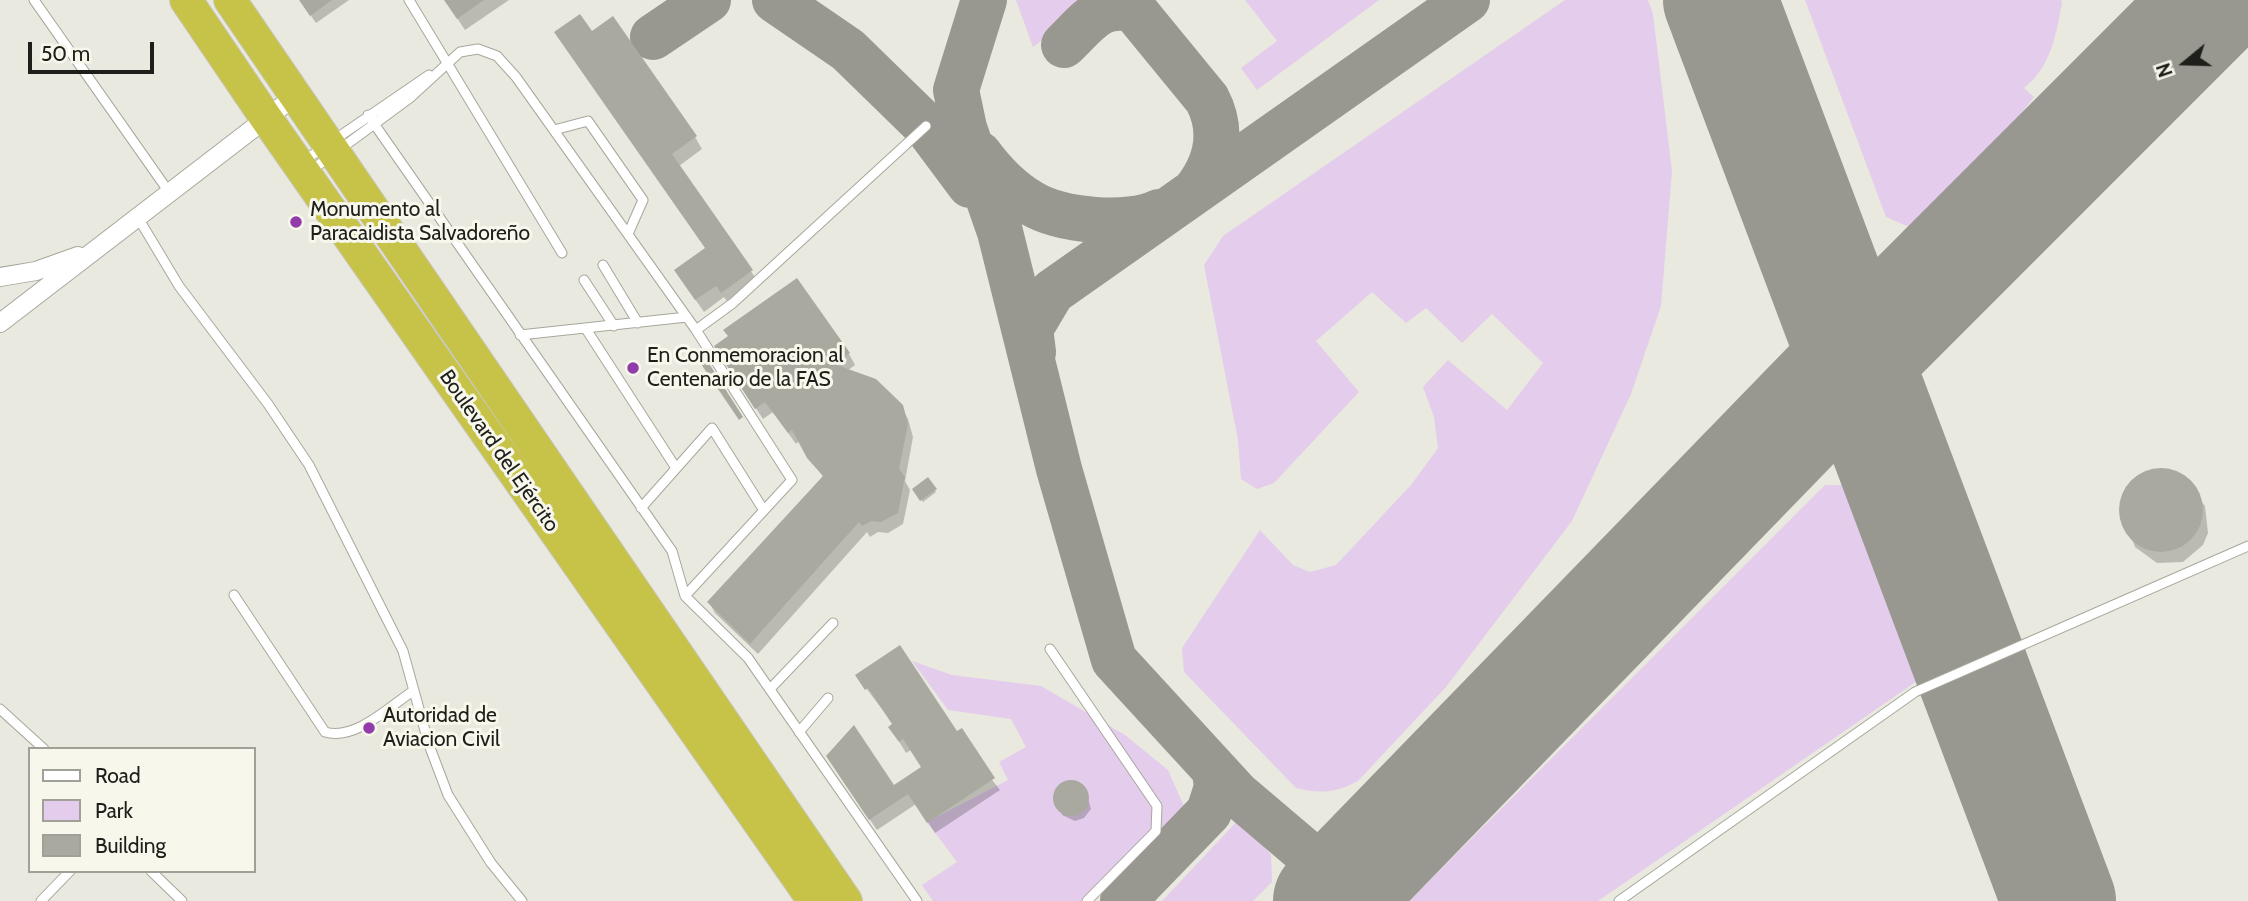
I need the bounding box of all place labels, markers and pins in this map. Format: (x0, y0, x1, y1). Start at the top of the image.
place label: Monumento al Paracaidista Salvadoreño (310, 197, 530, 247)
marker: Monumento al Paracaidista Salvadoreño (288, 214, 304, 230)
place label: En Conmemoracion al Centenario de la FAS (647, 343, 844, 393)
marker: En Conmemoracion al Centenario de la FAS (625, 360, 641, 376)
place label: Autoridad de Aviacion Civil (383, 703, 500, 753)
marker: Autoridad de Aviacion Civil (361, 720, 377, 736)

